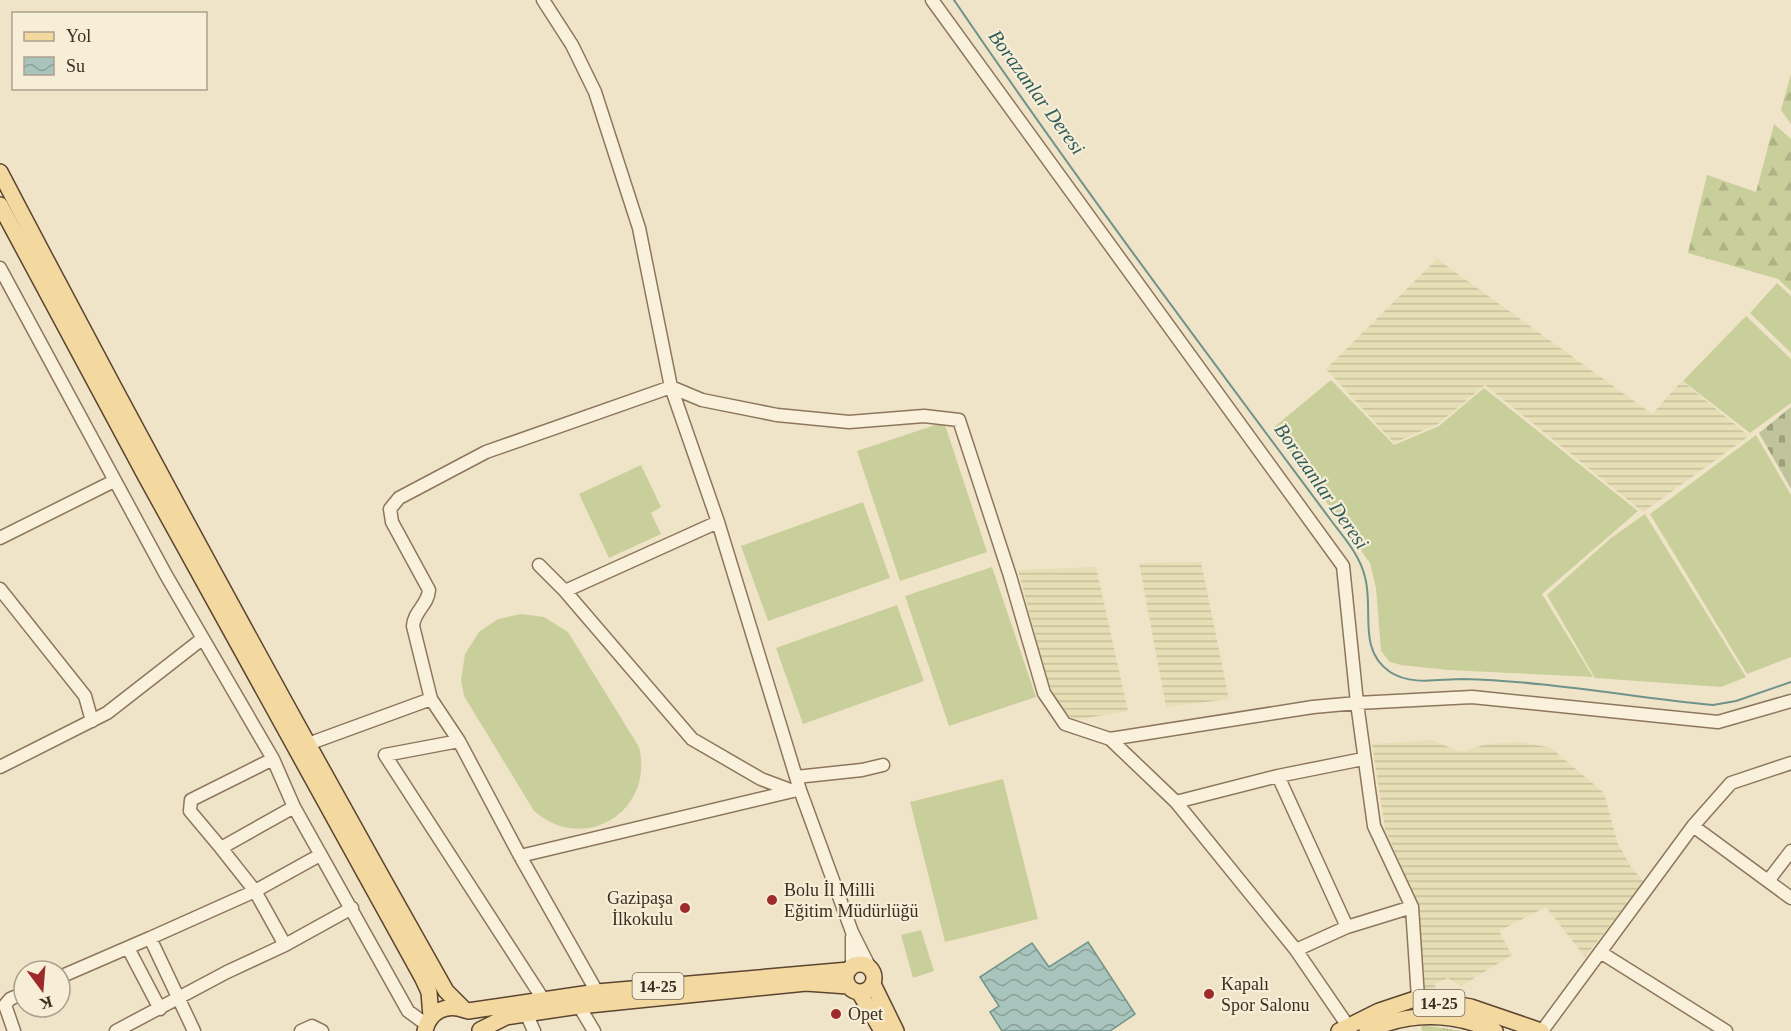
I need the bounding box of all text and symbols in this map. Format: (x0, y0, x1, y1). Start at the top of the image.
legend (12, 12, 207, 90)
water label: Borazanlar Deresi (984, 25, 1090, 159)
text: Yol (66, 26, 91, 46)
text: Su (66, 56, 85, 76)
water label: Borazanlar Deresi (1270, 419, 1374, 553)
place label: Bolu İl Milli Eğitim Müdürlüğü (784, 880, 919, 921)
place label: Gazipaşa İlkokulu (607, 888, 673, 929)
marker: Bolu İl Milli Eğitim Müdürlüğü (765, 893, 779, 907)
marker: Gazipaşa İlkokulu (678, 901, 692, 915)
north arrow (12, 959, 72, 1019)
road number: 14-25 (632, 973, 684, 999)
place label: Kapalı Spor Salonu (1221, 974, 1310, 1015)
marker: Kapalı Spor Salonu (1202, 987, 1216, 1001)
road number: 14-25 (1414, 990, 1464, 1016)
text: K (37, 993, 54, 1013)
place label: Opet (848, 1004, 883, 1024)
marker: Opet (829, 1007, 843, 1021)

